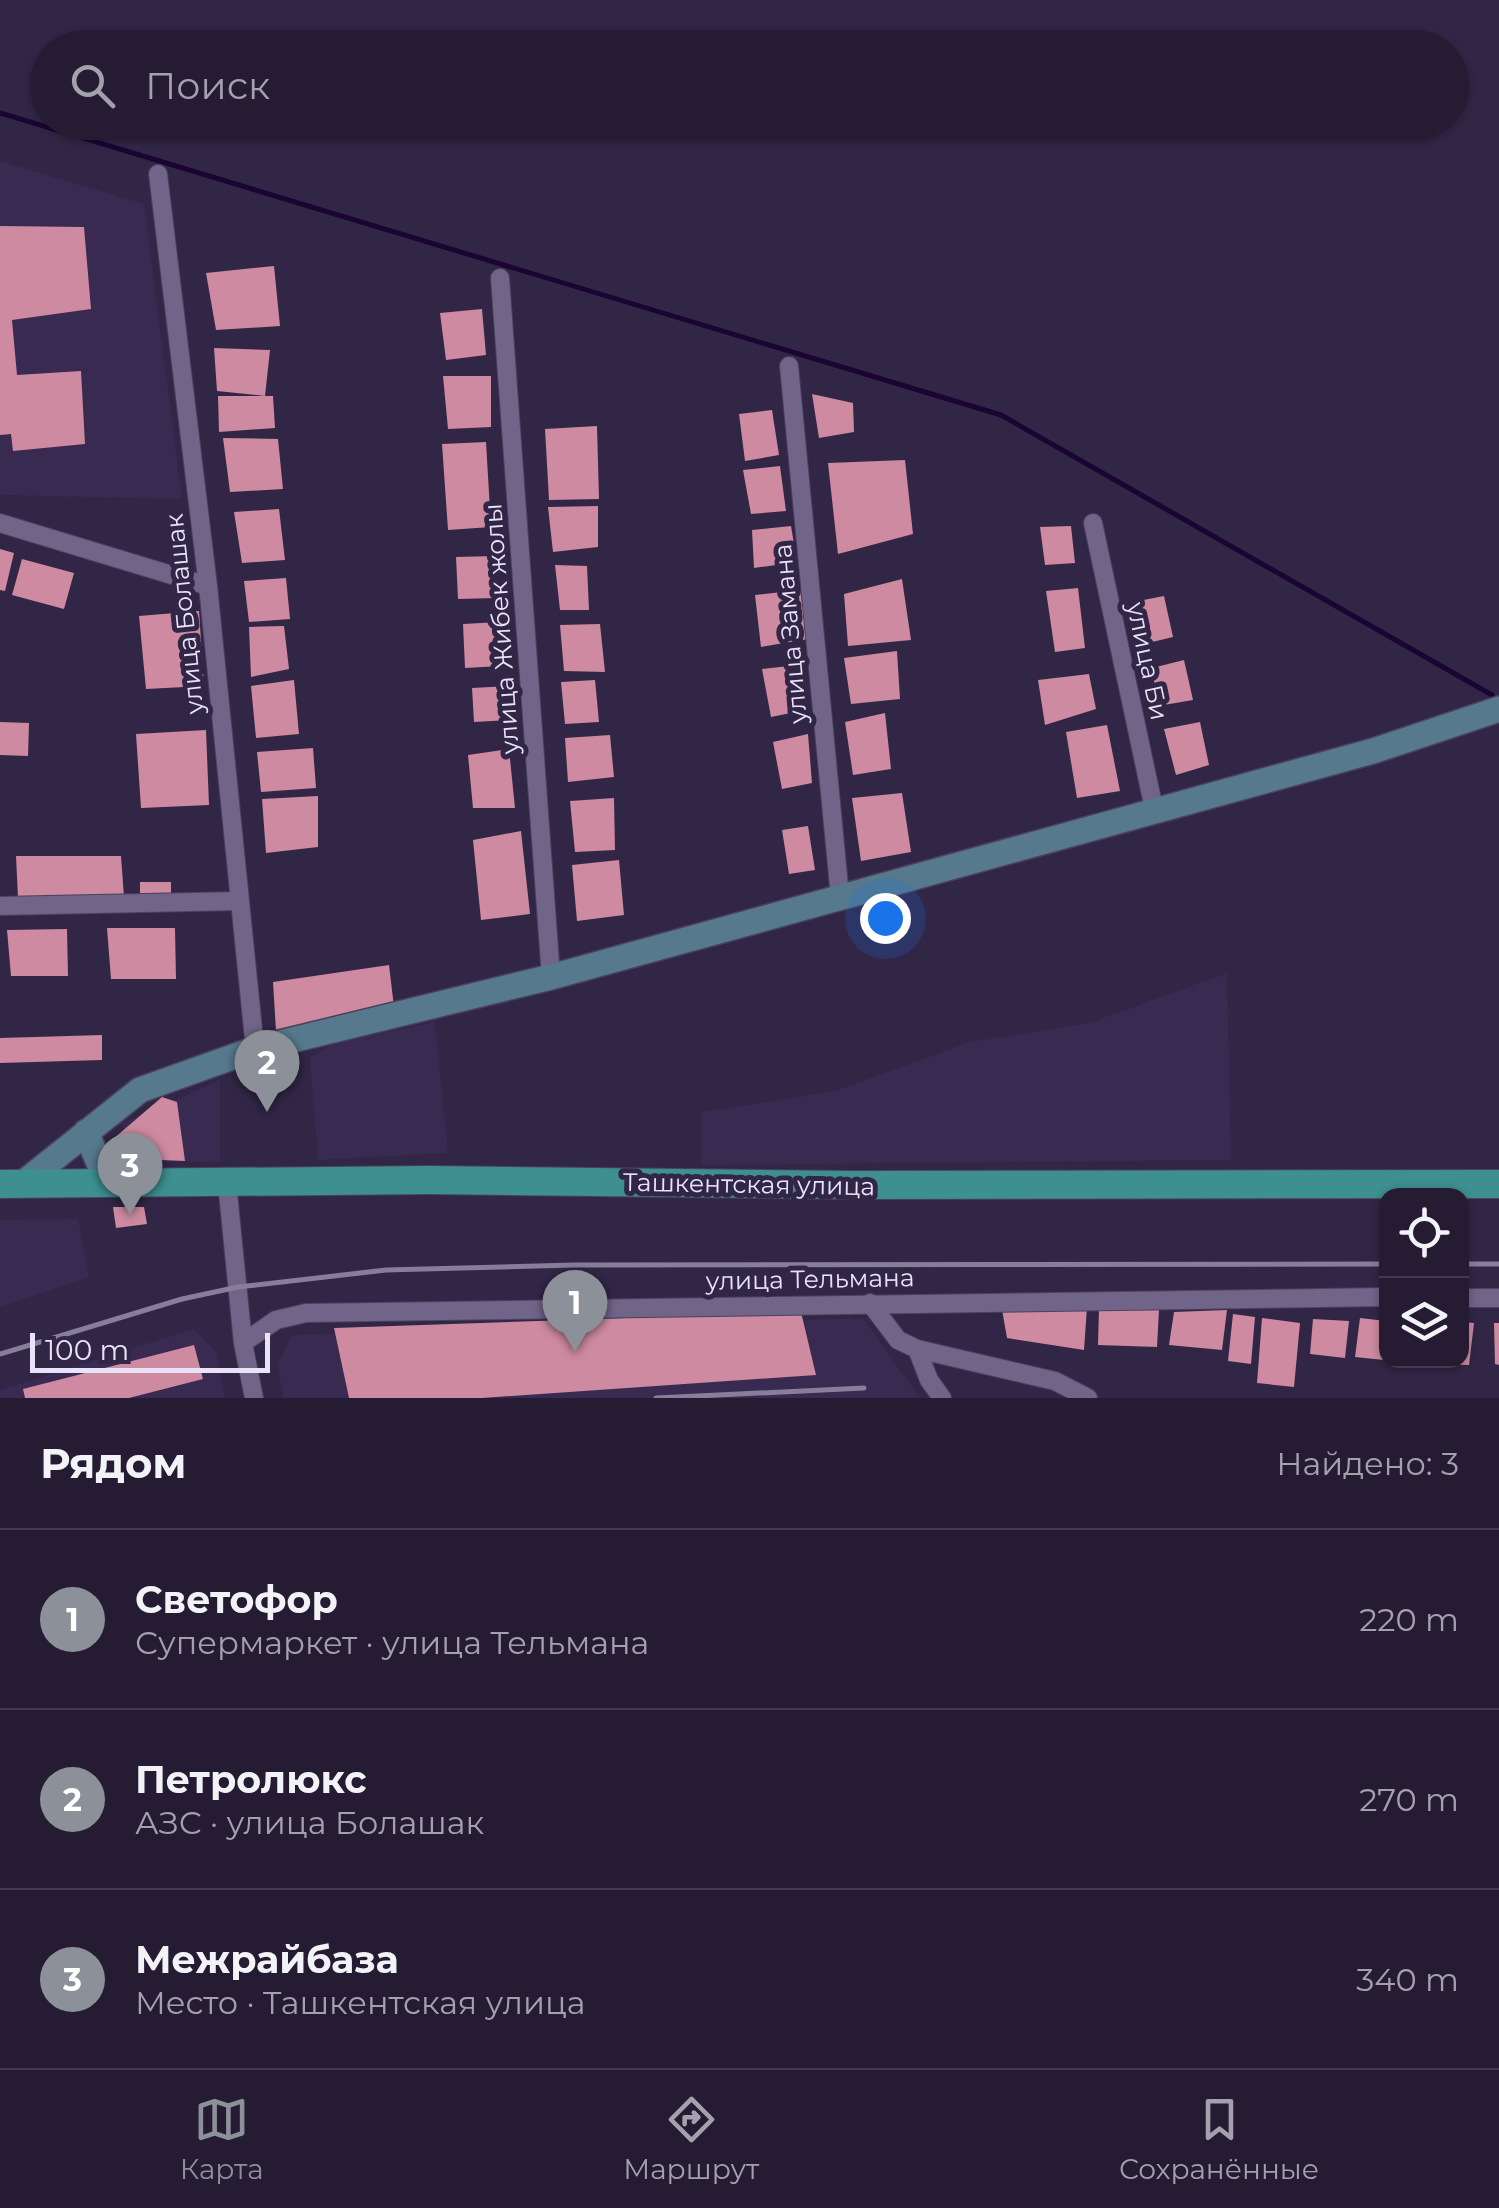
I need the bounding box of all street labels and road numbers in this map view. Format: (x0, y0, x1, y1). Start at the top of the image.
street label: улица Жибек жолы (477, 503, 525, 756)
street label: улица Болашак (159, 512, 210, 717)
street label: улица Замана (767, 543, 813, 726)
street label: улица Би (1121, 598, 1175, 723)
street label: Ташкентская улица (623, 1167, 875, 1201)
street label: улица Тельмана (704, 1262, 915, 1296)

